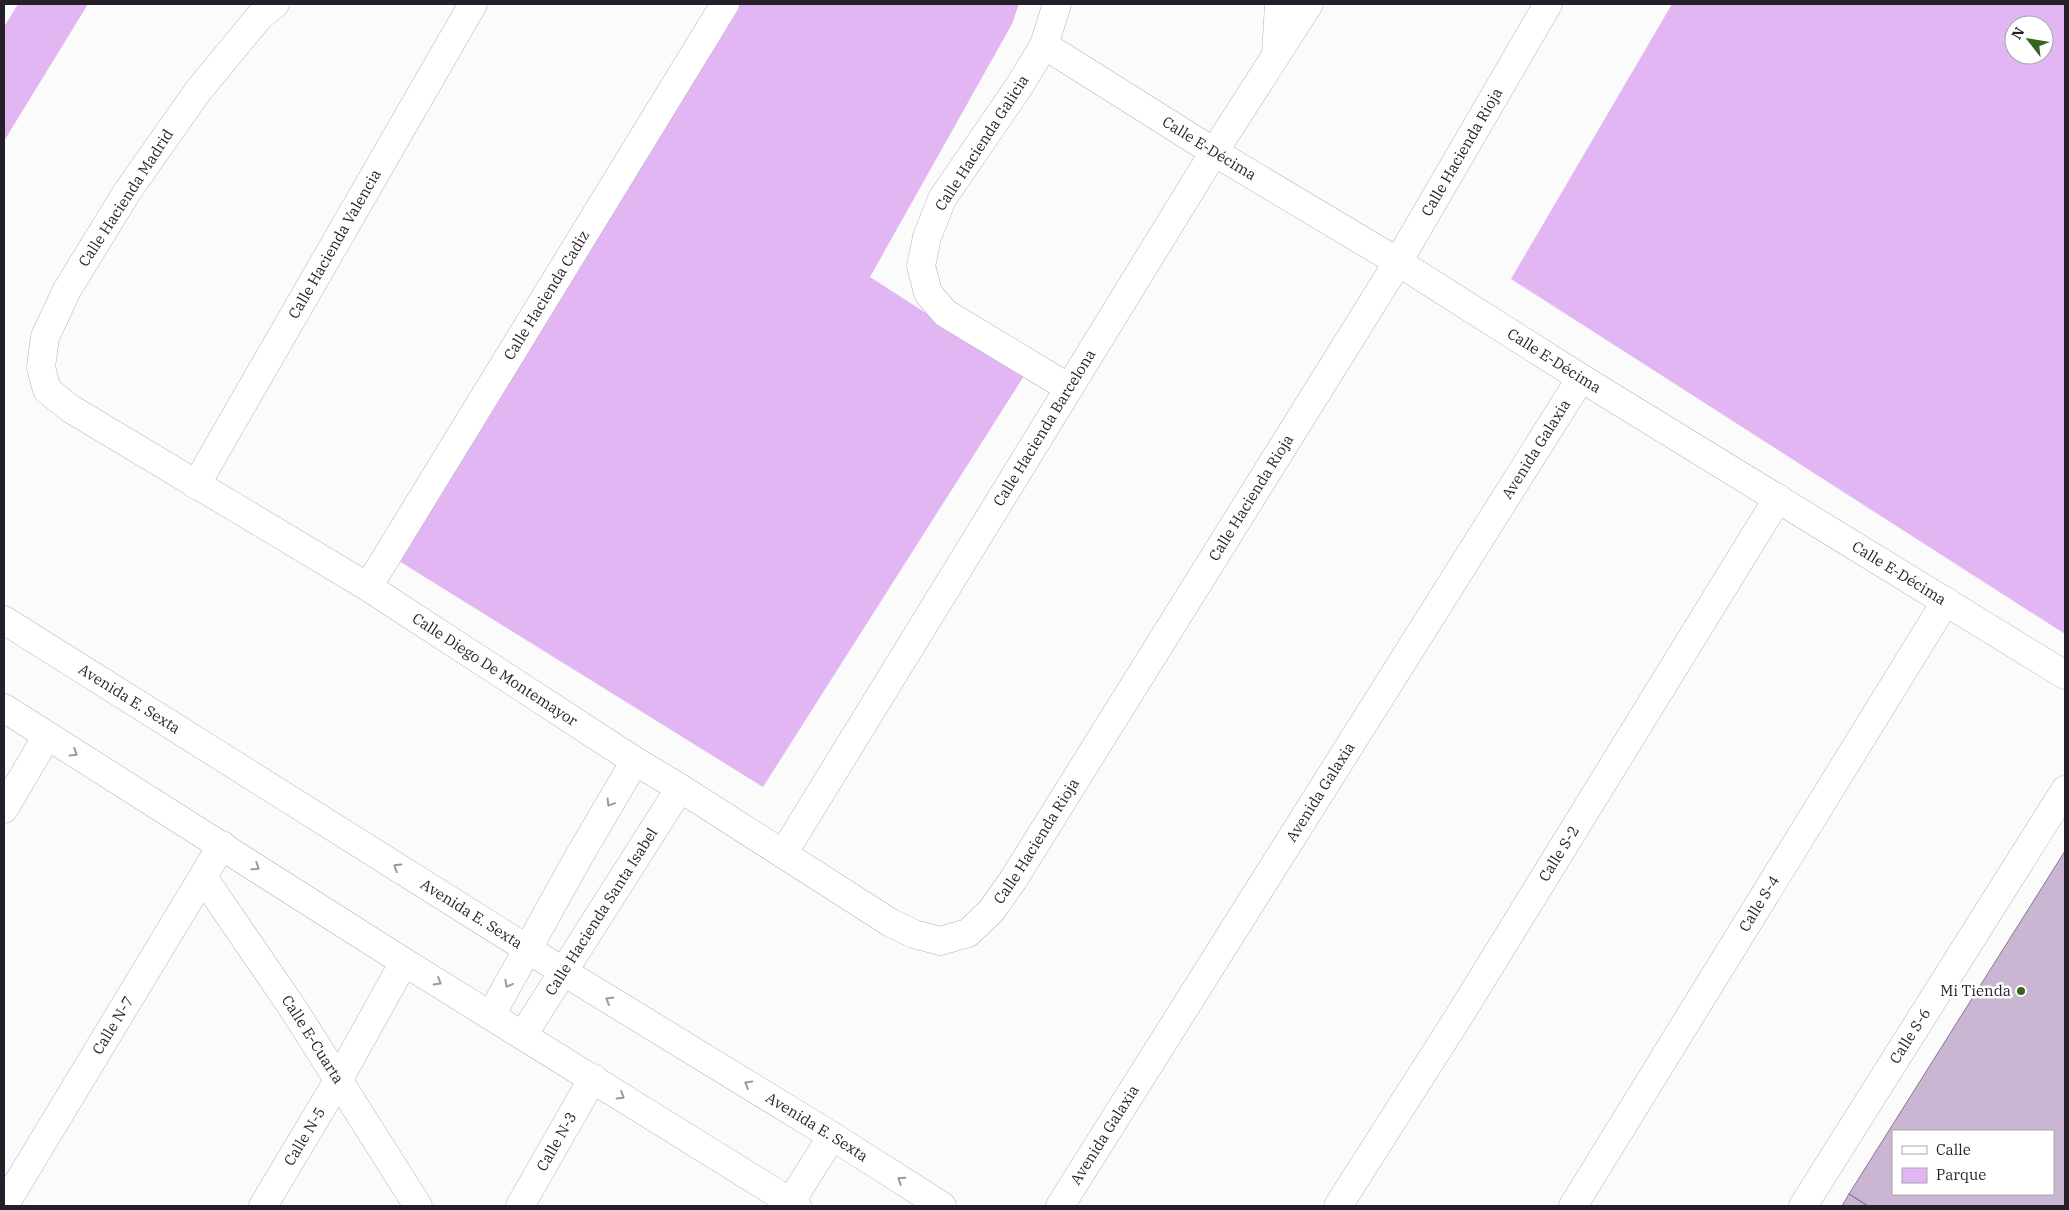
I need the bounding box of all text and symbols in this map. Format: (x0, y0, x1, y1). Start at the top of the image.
north arrow (2004, 15, 2054, 65)
text: N (2007, 24, 2028, 43)
street label: Calle Hacienda Galicia (931, 71, 1033, 214)
street label: Calle Hacienda Rioja (1417, 84, 1506, 219)
street label: Calle E-Décima (1159, 112, 1260, 184)
street label: Calle Hacienda Madrid (74, 125, 177, 270)
street label: Calle Hacienda Valencia (284, 166, 385, 322)
street label: Calle Hacienda Cadiz (499, 227, 593, 363)
street label: Calle E-Décima (1504, 324, 1605, 397)
street label: Calle Hacienda Barcelona (989, 346, 1100, 510)
street label: Avenida Galaxia (1497, 396, 1574, 502)
street label: Calle Hacienda Rioja (1204, 431, 1297, 564)
street label: Calle E-Décima (1849, 537, 1950, 609)
street label: Calle Diego De Montemayor (409, 608, 582, 730)
street label: Avenida E. Sexta (75, 659, 184, 737)
street label: Avenida Galaxia (1282, 738, 1358, 845)
one-way arrow (69, 746, 78, 756)
street label: Calle Hacienda Rioja (989, 775, 1083, 908)
one-way arrow (607, 798, 617, 807)
street label: Calle S-2 (1534, 822, 1583, 885)
street label: Calle Hacienda Santa Isabel (541, 824, 661, 999)
one-way arrow (251, 861, 260, 870)
one-way arrow (394, 864, 403, 873)
street label: Calle S-4 (1734, 872, 1783, 935)
street label: Avenida E. Sexta (417, 874, 526, 952)
one-way arrow (432, 976, 441, 986)
one-way arrow (505, 978, 515, 987)
place label: Mi Tienda (1940, 981, 2011, 1000)
marker: Mi Tienda (2015, 985, 2027, 997)
street label: Calle E-Cuarta (278, 991, 348, 1087)
street label: Calle N-7 (88, 992, 138, 1058)
one-way arrow (606, 996, 615, 1006)
street label: Calle S-6 (1885, 1004, 1934, 1067)
one-way arrow (744, 1081, 753, 1091)
street label: Avenida Galaxia (1066, 1081, 1143, 1188)
street label: Avenida E. Sexta (762, 1088, 872, 1165)
one-way arrow (615, 1089, 624, 1099)
street label: Calle N-5 (279, 1103, 329, 1169)
street label: Calle N-3 (532, 1109, 581, 1174)
legend (1892, 1130, 2054, 1195)
text: Calle (1936, 1140, 1971, 1159)
text: Parque (1936, 1165, 1986, 1184)
one-way arrow (897, 1177, 906, 1186)

